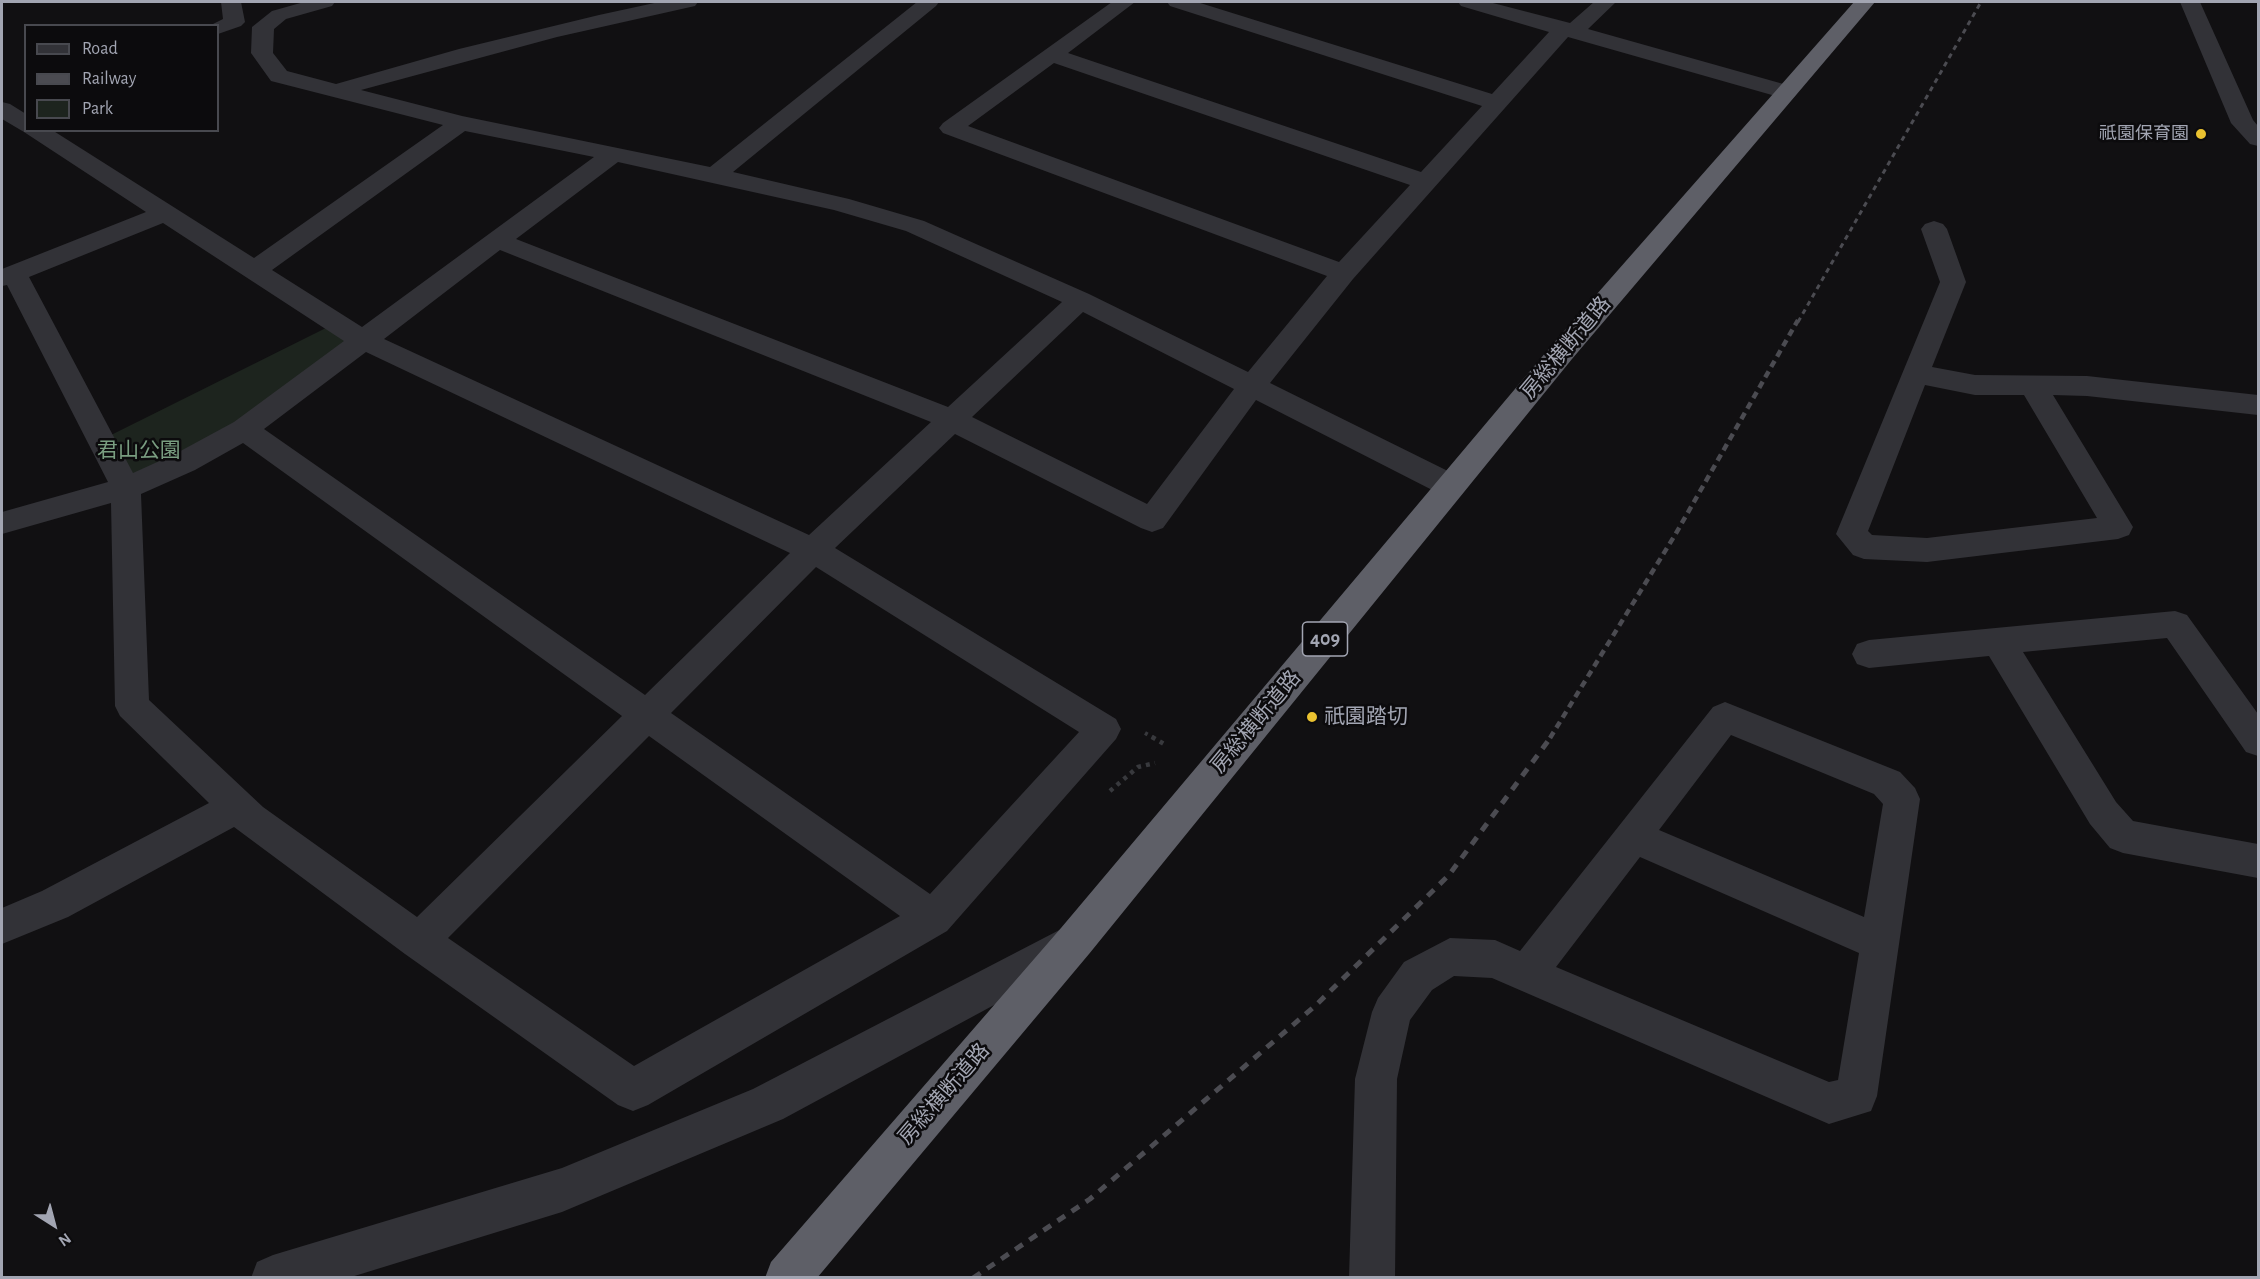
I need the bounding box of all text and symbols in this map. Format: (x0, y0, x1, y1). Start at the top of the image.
legend (24, 24, 219, 132)
text: Road (82, 40, 118, 58)
text: Railway (82, 70, 136, 88)
text: Park (82, 100, 113, 118)
place label: 祇園保育園 (2099, 123, 2189, 145)
marker: 祇園保育園 (2194, 127, 2208, 141)
street label: 房総横断道路 (1516, 292, 1616, 404)
park label: 君山公園 (97, 438, 181, 464)
road number: 409 (1302, 622, 1348, 656)
street label: 房総横断道路 (1206, 666, 1306, 778)
place label: 祇園踏切 (1324, 704, 1408, 730)
marker: 祇園踏切 (1305, 710, 1319, 724)
street label: 房総横断道路 (893, 1038, 995, 1150)
north arrow (24, 1195, 84, 1255)
text: N (55, 1230, 74, 1249)

